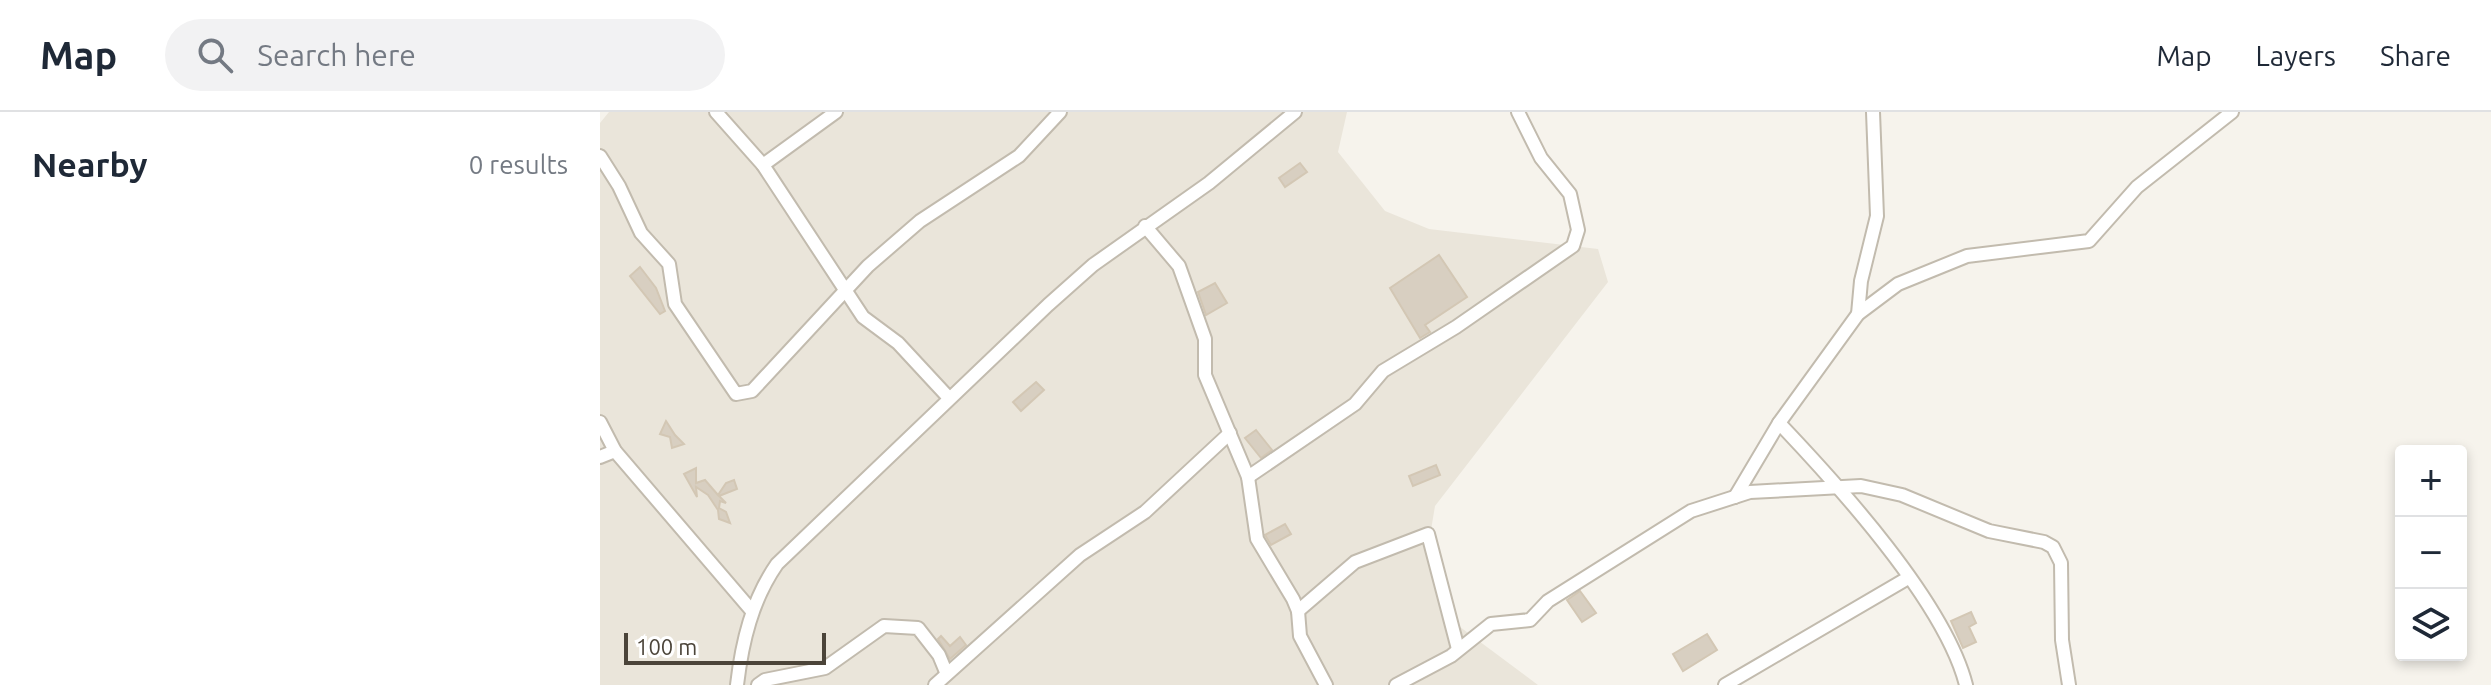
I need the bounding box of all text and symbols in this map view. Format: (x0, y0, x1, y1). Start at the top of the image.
search box (165, 19, 725, 91)
icon: search (193, 33, 237, 77)
text: Map (40, 34, 117, 76)
text: Search here (257, 38, 416, 72)
text: Map (2156, 40, 2212, 71)
text: Layers (2256, 40, 2336, 71)
text: Share (2380, 40, 2451, 71)
text: Nearby (32, 145, 147, 183)
text: 0 results (469, 150, 568, 179)
map controls (2395, 445, 2467, 661)
button: + (2395, 445, 2467, 517)
button: − (2395, 517, 2467, 589)
button: layers (2395, 589, 2467, 661)
scale bar (624, 629, 826, 665)
text: 100 m (636, 634, 697, 659)

